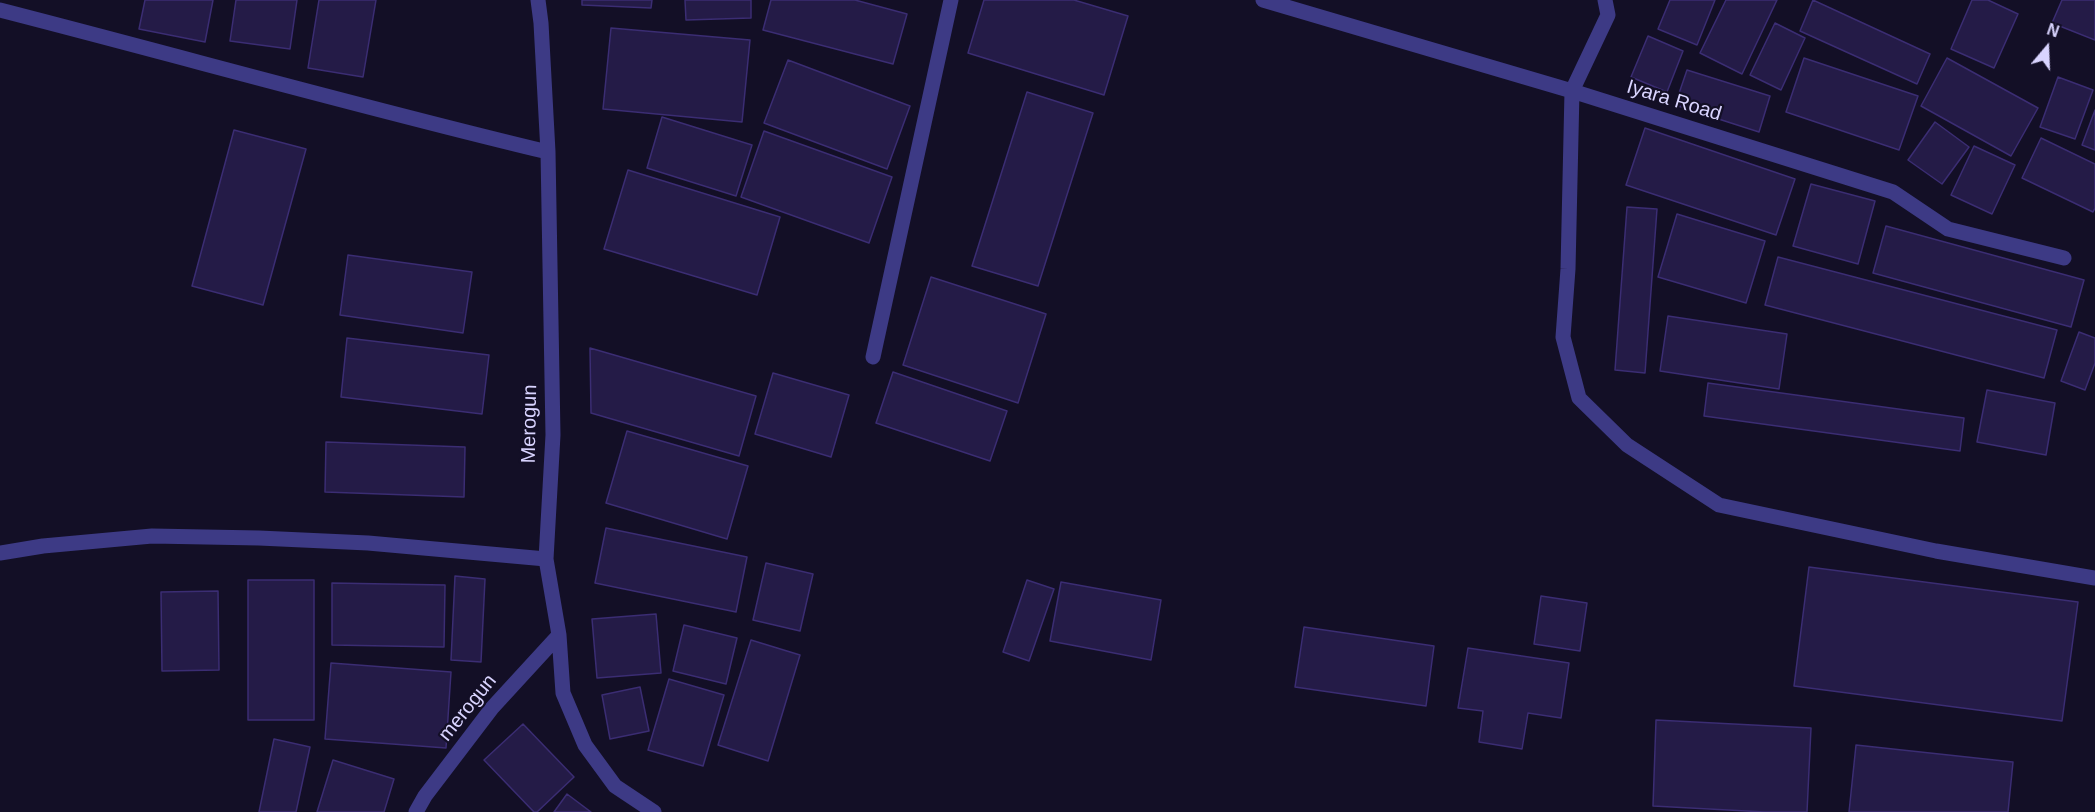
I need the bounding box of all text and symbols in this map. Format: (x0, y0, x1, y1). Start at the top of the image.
north arrow (2017, 18, 2077, 78)
text: N (2045, 21, 2061, 40)
street label: Iyara Road (1624, 75, 1724, 127)
street label: Merogun (517, 384, 543, 464)
street label: merogun (434, 670, 502, 746)

